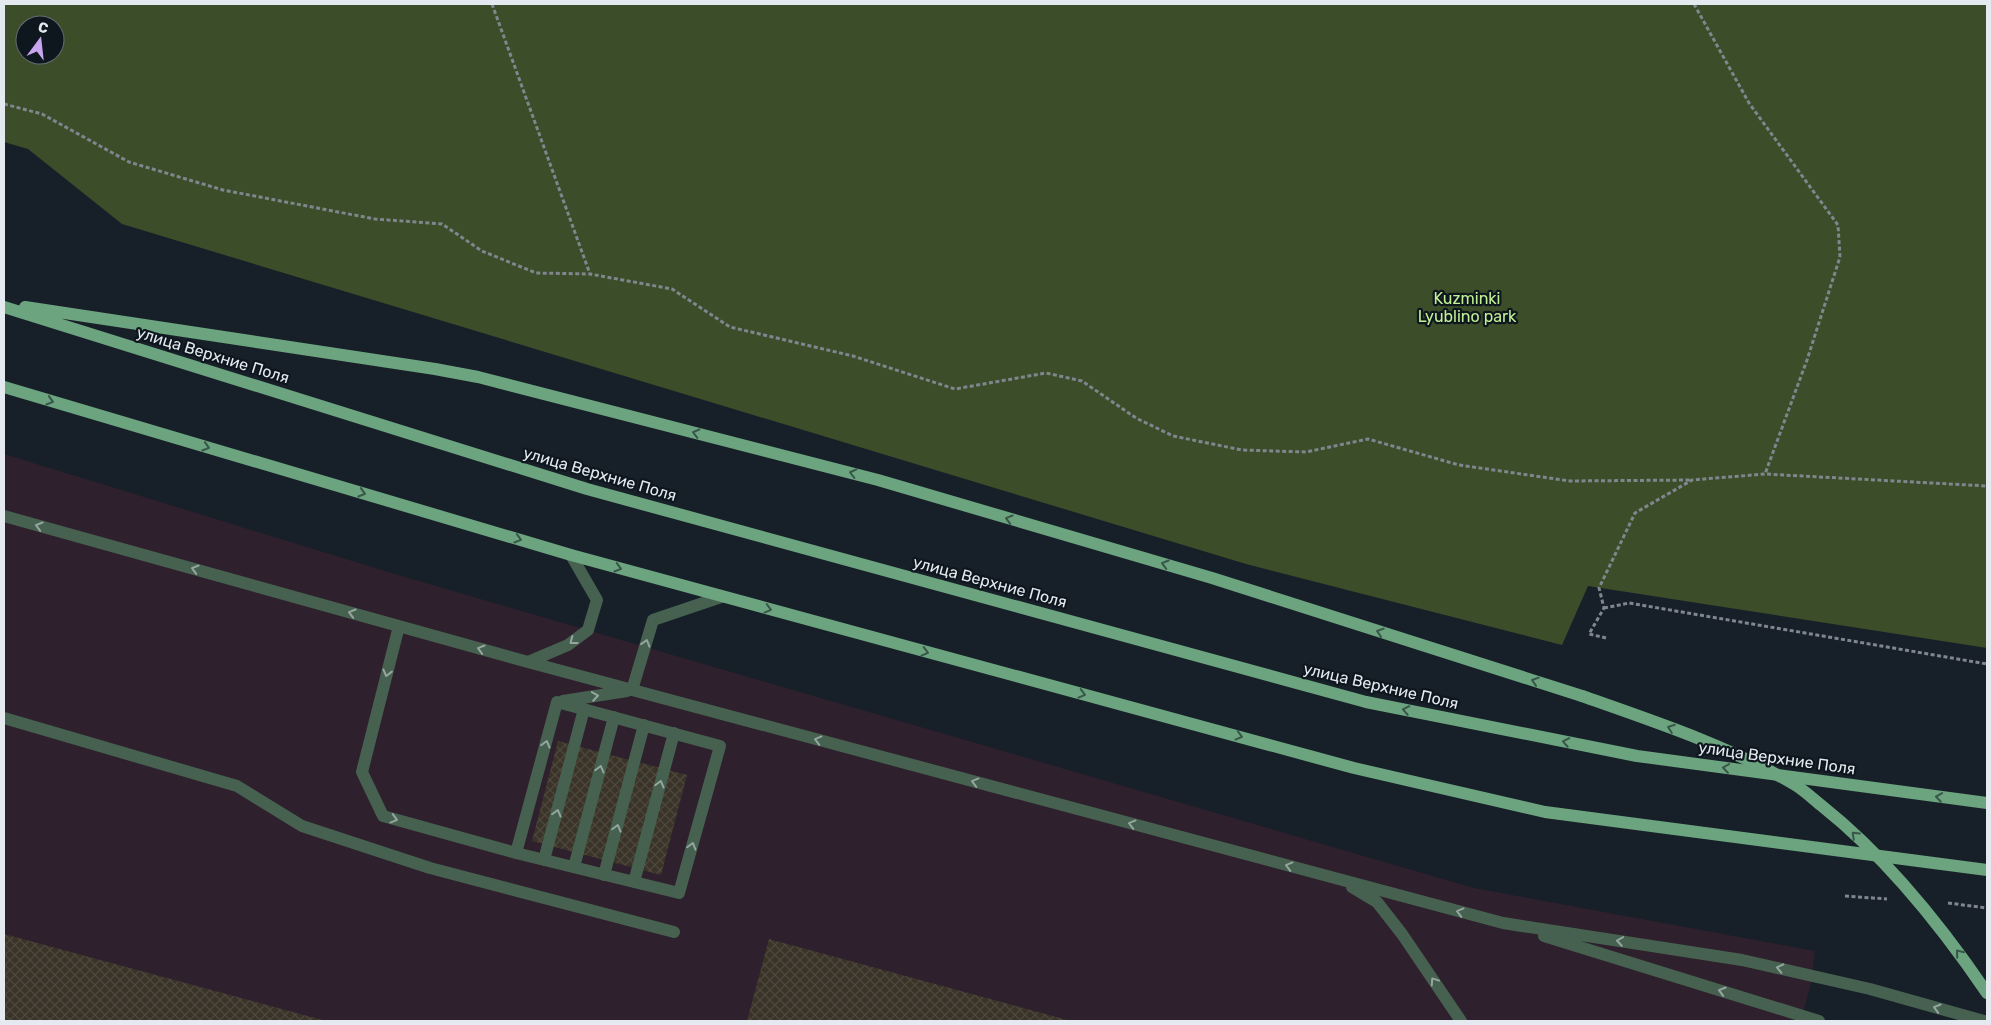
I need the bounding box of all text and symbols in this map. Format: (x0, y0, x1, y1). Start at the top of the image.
north arrow (15, 15, 65, 65)
text: С (36, 18, 50, 37)
park label: Kuzminki Lyublino park (1418, 289, 1517, 326)
street label: улица Верхние Поля (134, 323, 292, 387)
one-way arrow (46, 395, 54, 405)
one-way arrow (691, 428, 700, 439)
one-way arrow (202, 441, 210, 451)
street label: улица Верхние Поля (521, 443, 679, 505)
one-way arrow (850, 469, 858, 479)
one-way arrow (357, 488, 366, 498)
one-way arrow (1006, 514, 1014, 524)
one-way arrow (34, 521, 43, 532)
one-way arrow (513, 534, 521, 544)
street label: улица Верхние Поля (911, 552, 1069, 612)
one-way arrow (1162, 560, 1170, 570)
one-way arrow (613, 562, 622, 573)
one-way arrow (192, 565, 200, 575)
one-way arrow (763, 604, 771, 614)
one-way arrow (348, 608, 356, 618)
one-way arrow (1377, 627, 1385, 637)
one-way arrow (570, 635, 579, 643)
one-way arrow (640, 639, 650, 648)
one-way arrow (477, 644, 486, 655)
one-way arrow (920, 646, 928, 656)
street label: улица Верхние Поля (1302, 659, 1460, 713)
one-way arrow (382, 669, 393, 678)
one-way arrow (1532, 677, 1540, 687)
one-way arrow (1077, 688, 1086, 699)
one-way arrow (591, 691, 599, 702)
one-way arrow (1402, 705, 1411, 716)
one-way arrow (1667, 724, 1676, 734)
one-way arrow (1234, 731, 1242, 741)
one-way arrow (814, 735, 823, 746)
one-way arrow (1561, 737, 1570, 747)
street label: улица Верхние Поля (1697, 738, 1857, 778)
one-way arrow (540, 740, 551, 748)
one-way arrow (1722, 763, 1730, 774)
one-way arrow (594, 765, 605, 774)
one-way arrow (971, 777, 980, 788)
one-way arrow (654, 779, 665, 788)
one-way arrow (1935, 792, 1943, 802)
one-way arrow (551, 809, 561, 817)
one-way arrow (390, 813, 399, 824)
one-way arrow (1128, 819, 1137, 830)
one-way arrow (611, 824, 621, 832)
one-way arrow (1852, 832, 1861, 841)
one-way arrow (686, 842, 697, 851)
one-way arrow (1285, 861, 1294, 872)
one-way arrow (1456, 907, 1464, 917)
one-way arrow (1615, 936, 1623, 947)
one-way arrow (1957, 950, 1965, 959)
one-way arrow (1775, 964, 1784, 974)
one-way arrow (1431, 977, 1440, 987)
one-way arrow (1718, 987, 1727, 997)
one-way arrow (1933, 1003, 1942, 1014)

